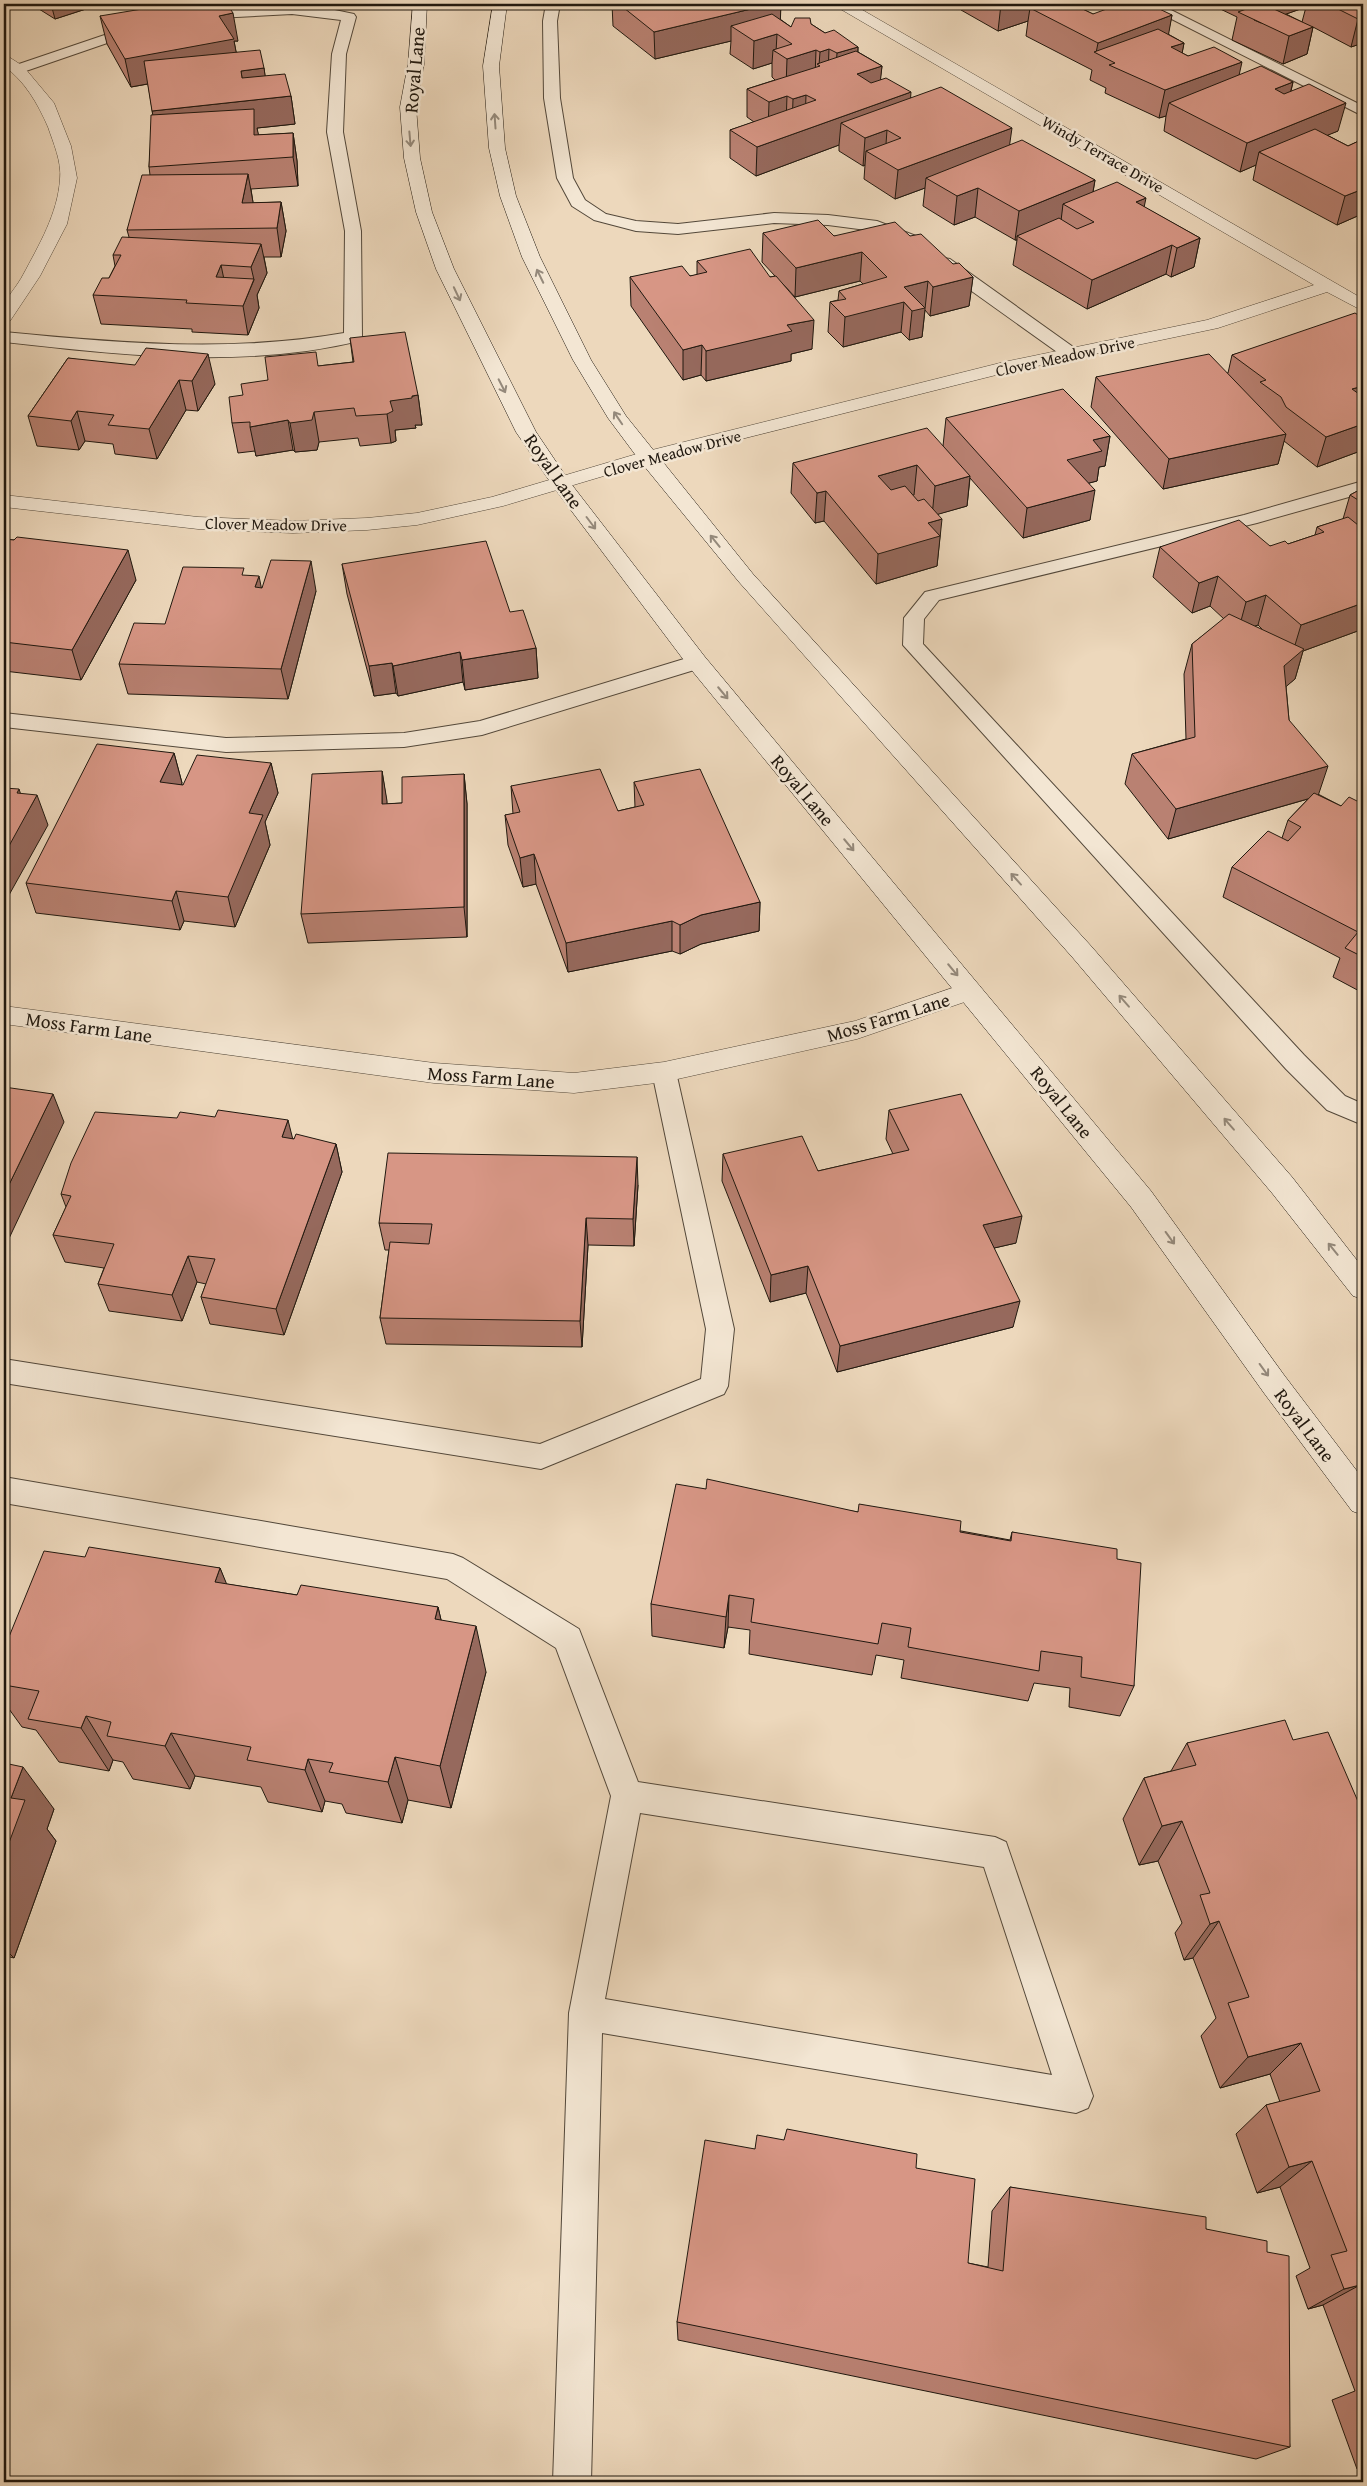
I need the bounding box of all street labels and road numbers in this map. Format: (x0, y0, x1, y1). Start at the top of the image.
street label: Royal Lane (396, 26, 432, 114)
street label: Windy Terrace Drive (1037, 109, 1169, 199)
street label: Clover Meadow Drive (993, 330, 1137, 382)
street label: Clover Meadow Drive (600, 423, 744, 483)
street label: Royal Lane (518, 428, 590, 514)
street label: Clover Meadow Drive (205, 511, 347, 537)
street label: Royal Lane (765, 748, 841, 832)
street label: Moss Farm Lane (823, 985, 953, 1049)
street label: Moss Farm Lane (24, 1004, 154, 1050)
street label: Moss Farm Lane (426, 1059, 556, 1095)
street label: Royal Lane (1024, 1060, 1100, 1144)
street label: Royal Lane (1268, 1382, 1342, 1468)

